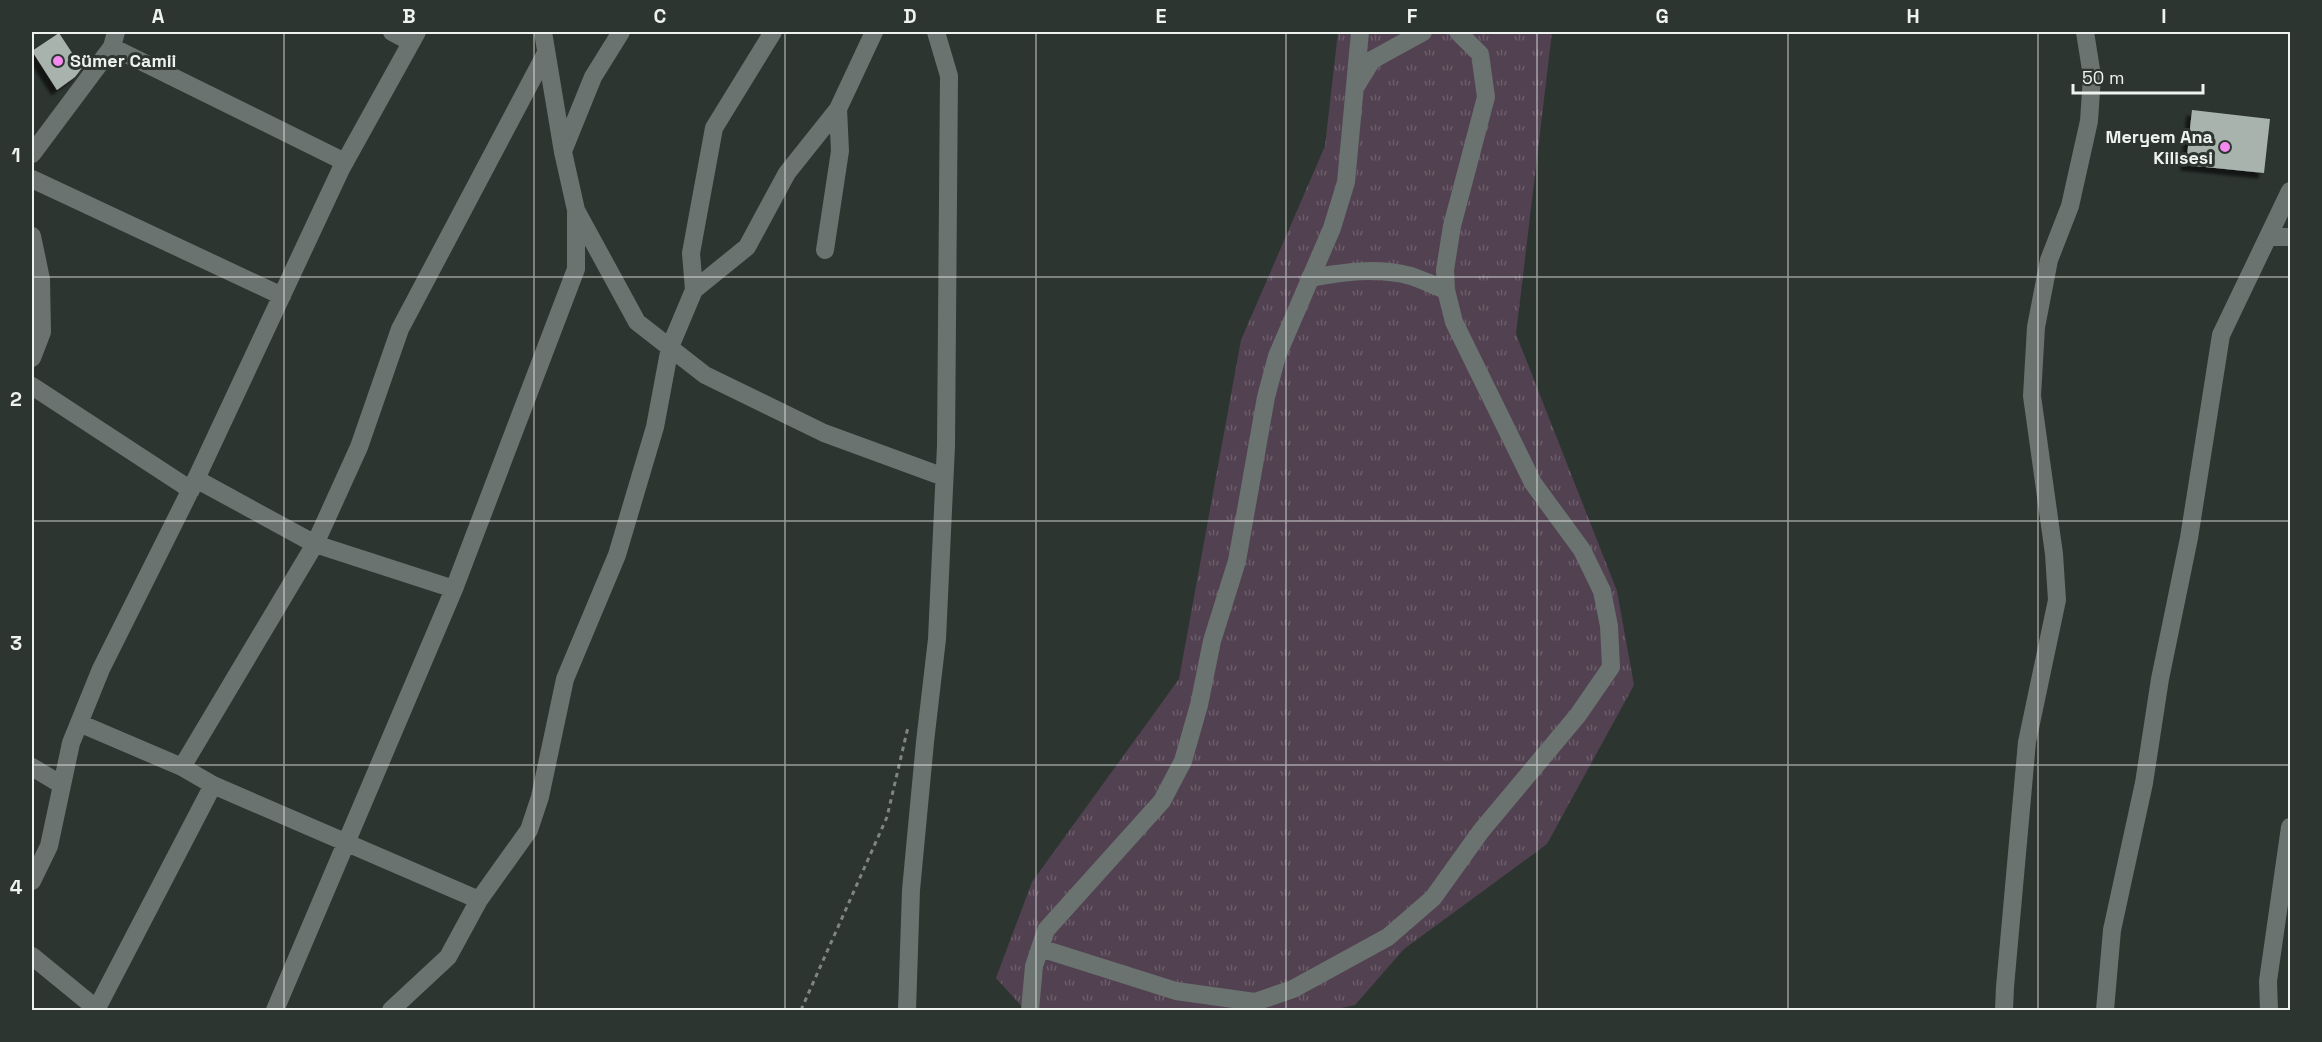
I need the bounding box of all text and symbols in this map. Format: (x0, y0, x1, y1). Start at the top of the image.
text: A (152, 3, 165, 29)
text: B (402, 3, 416, 29)
text: C (654, 3, 667, 29)
text: D (903, 3, 917, 29)
text: E (1155, 3, 1167, 29)
text: F (1407, 3, 1418, 29)
text: G (1655, 3, 1669, 29)
text: H (1906, 3, 1920, 29)
text: I (2161, 3, 2167, 29)
place label: Sümer Camii (70, 49, 176, 72)
marker: Sümer Camii (51, 54, 65, 68)
scale bar (2073, 57, 2204, 95)
text: 50 m (2082, 66, 2124, 89)
place label: Meryem Ana Kilisesi (2106, 125, 2214, 169)
marker: Meryem Ana Kilisesi (2218, 140, 2232, 154)
text: 1 (11, 142, 21, 168)
text: 2 (10, 386, 22, 412)
text: 3 (10, 630, 22, 656)
text: 4 (10, 874, 23, 900)

